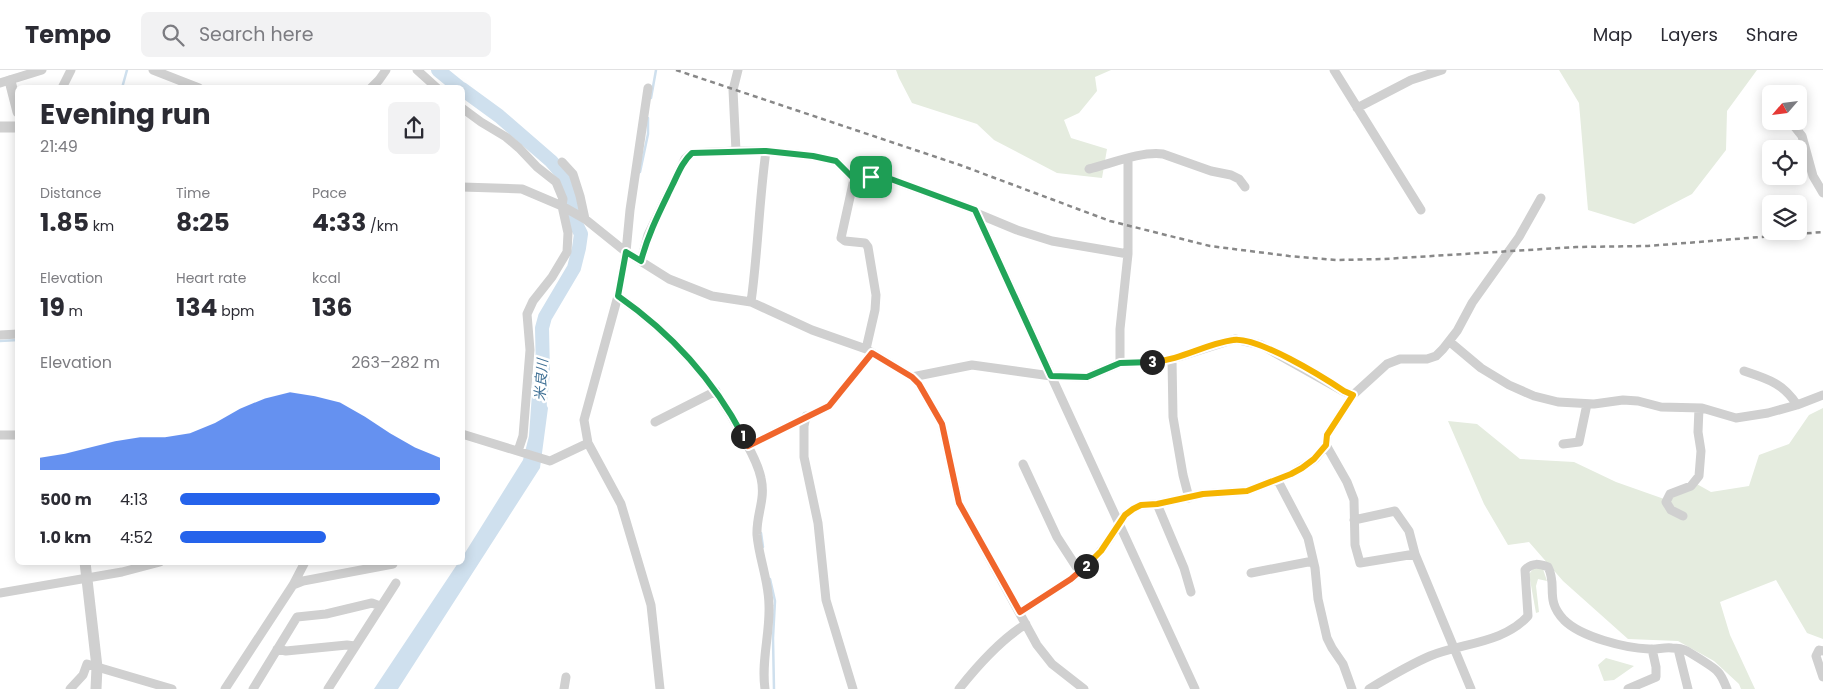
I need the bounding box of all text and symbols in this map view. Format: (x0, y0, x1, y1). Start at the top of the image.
search box (141, 12, 491, 57)
text: Tempo (25, 18, 111, 51)
icon: search (159, 21, 187, 49)
text: Search here (199, 21, 313, 48)
text: Map (1593, 22, 1633, 47)
text: Layers (1661, 22, 1718, 47)
text: Share (1746, 22, 1798, 47)
north arrow (1762, 85, 1808, 130)
map controls (1762, 85, 1807, 240)
text: Evening run (40, 95, 211, 134)
button: share (388, 102, 440, 154)
text: 21:49 (40, 135, 78, 158)
button: locate (1762, 140, 1807, 185)
pin (850, 156, 892, 198)
icon: arrive (857, 163, 885, 191)
text: Distance (40, 183, 101, 203)
text: Time (176, 183, 210, 203)
text: Pace (312, 183, 347, 203)
button: layers (1762, 195, 1807, 240)
text: 1.85 (40, 205, 89, 240)
text: 8:25 (176, 205, 230, 240)
text: 4:33 (312, 205, 366, 240)
text: km (89, 216, 114, 236)
text: /km (366, 216, 398, 236)
text: Elevation (40, 268, 103, 288)
text: Heart rate (176, 268, 246, 288)
text: kcal (312, 268, 341, 288)
text: 19 (40, 290, 65, 325)
text: 134 (176, 290, 217, 325)
text: 136 (312, 290, 352, 325)
text: m (65, 301, 83, 321)
text: bpm (217, 301, 255, 321)
pin: 3 (1140, 350, 1164, 374)
text: Elevation (40, 351, 112, 374)
text: 263–282 m (351, 351, 440, 374)
text: 3 (1148, 352, 1157, 372)
water label: 米良川 (530, 356, 553, 402)
pin: 1 (730, 424, 756, 448)
text: 1 (741, 426, 746, 446)
text: 500 m (40, 488, 92, 511)
text: 4:13 (120, 488, 148, 511)
text: 1.0 km (40, 526, 91, 549)
text: 4:52 (120, 526, 153, 549)
pin: 2 (1074, 554, 1098, 578)
text: 2 (1083, 556, 1091, 576)

